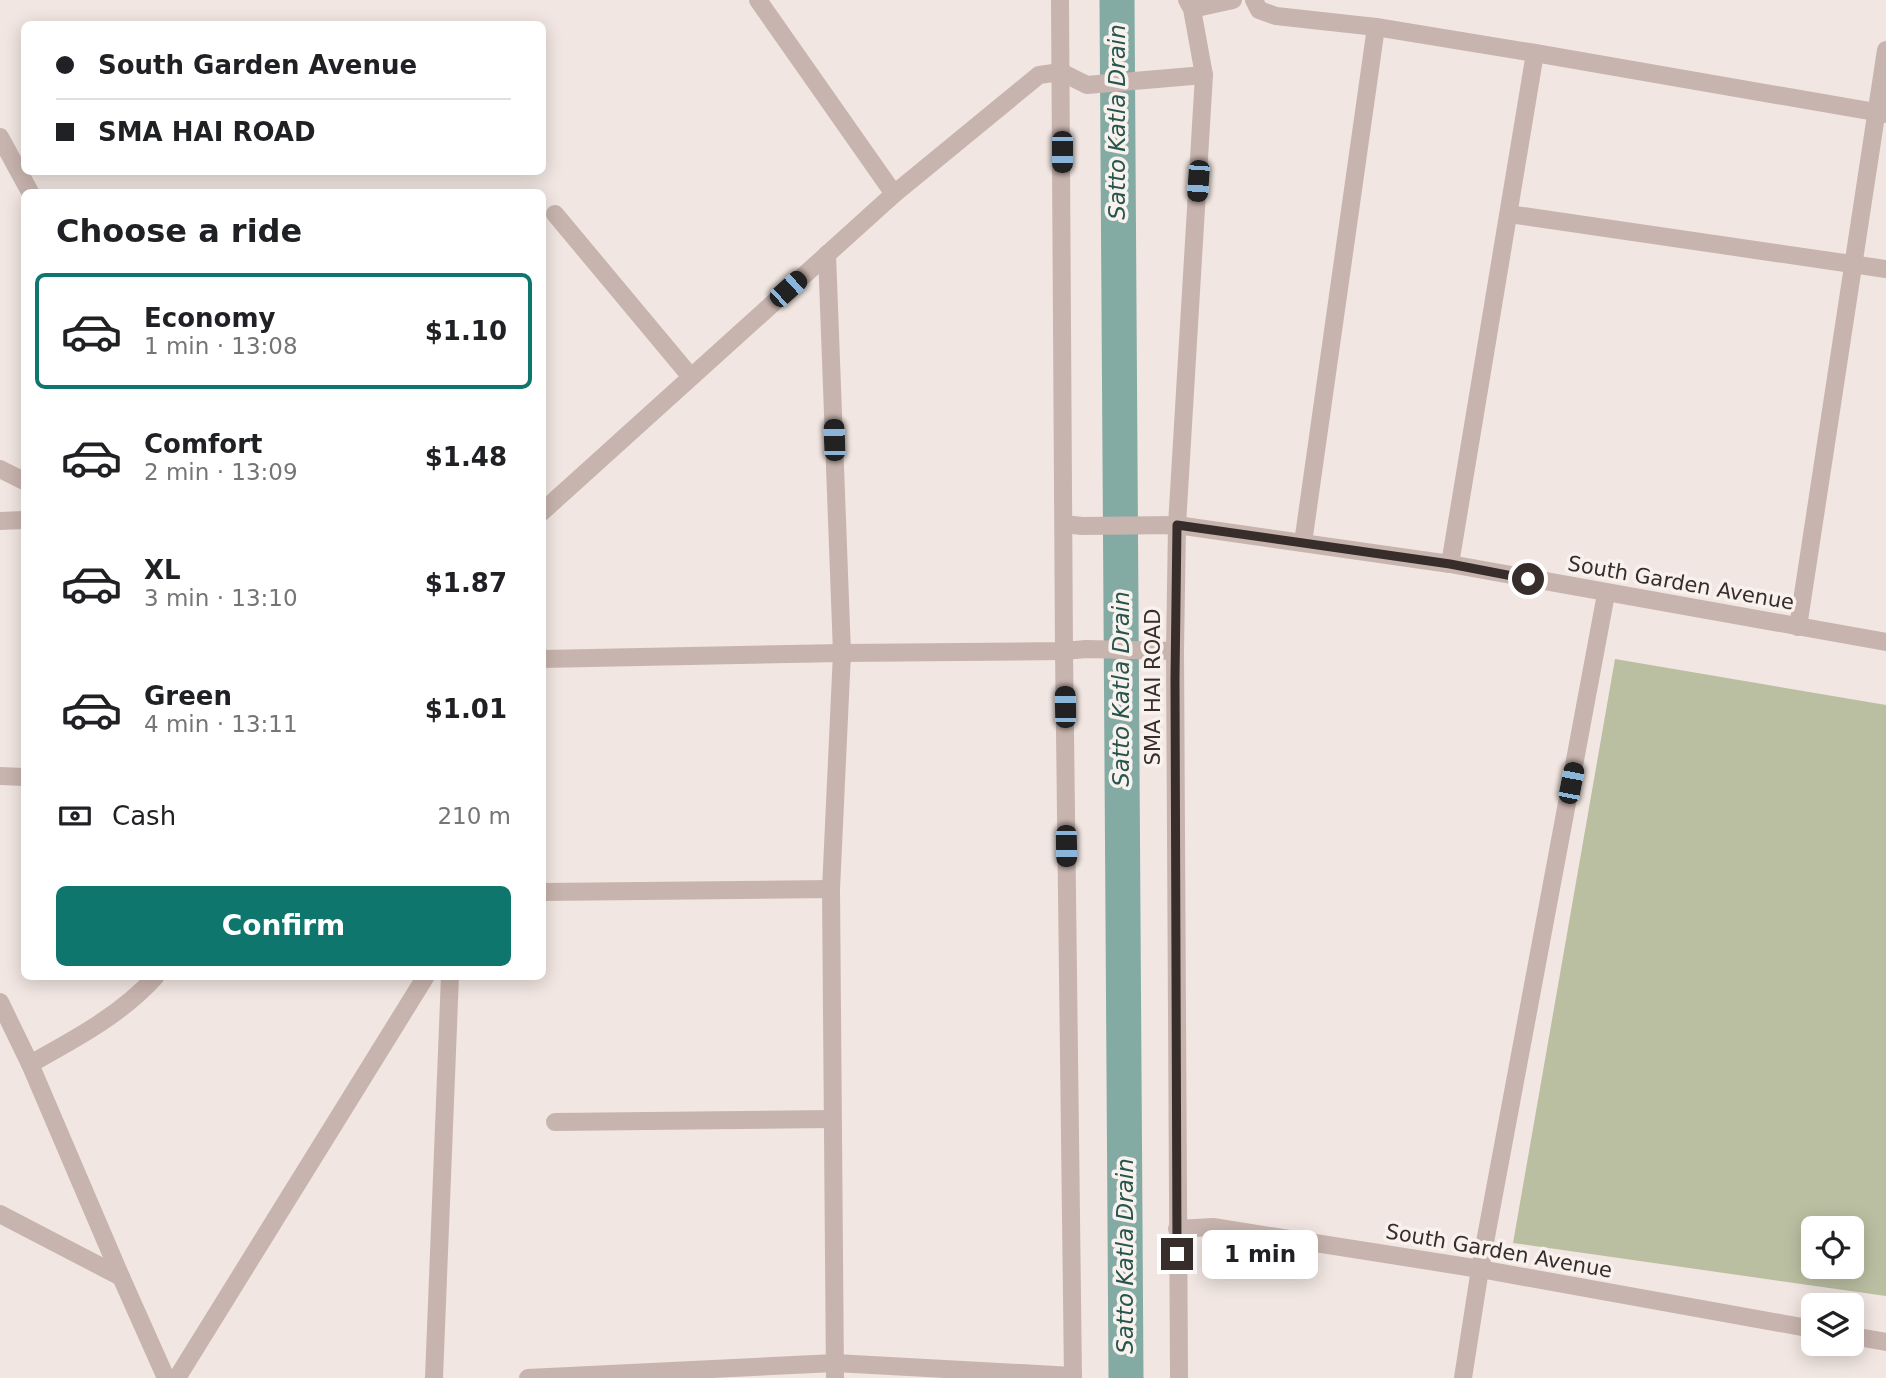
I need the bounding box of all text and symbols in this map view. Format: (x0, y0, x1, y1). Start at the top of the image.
water label: Satto Katla Drain (1104, 24, 1130, 220)
text: South Garden Avenue (98, 50, 417, 80)
text: SMA HAI ROAD (98, 117, 316, 147)
car (1052, 131, 1073, 173)
car (1187, 159, 1210, 203)
text: Choose a ride (56, 212, 302, 250)
car (766, 267, 811, 311)
icon: car (60, 300, 123, 363)
text: Economy (144, 303, 275, 333)
text: $1.10 (425, 316, 507, 346)
text: 1 min · 13:08 (144, 333, 298, 359)
car (823, 419, 846, 461)
icon: car (60, 426, 123, 489)
text: Comfort (144, 429, 262, 459)
text: $1.48 (425, 442, 507, 472)
text: 2 min · 13:09 (144, 459, 298, 485)
street label: South Garden Avenue (1566, 551, 1796, 615)
icon: car (60, 552, 123, 615)
text: XL (144, 555, 181, 585)
route start (1512, 563, 1544, 595)
text: $1.87 (425, 568, 507, 598)
text: 3 min · 13:10 (144, 585, 298, 611)
water label: Satto Katla Drain (1108, 591, 1134, 787)
street label: SMA HAI ROAD (1141, 609, 1165, 765)
icon: car (60, 678, 123, 741)
text: Green (144, 681, 232, 711)
car (1055, 686, 1076, 728)
text: $1.01 (425, 694, 507, 724)
text: 4 min · 13:11 (144, 711, 298, 737)
car (1557, 760, 1586, 806)
icon: cash (56, 797, 94, 835)
text: Cash (112, 801, 176, 831)
text: 210 m (437, 803, 511, 829)
car (1056, 825, 1077, 867)
button: Confirm (56, 886, 511, 966)
water label: Satto Katla Drain (1112, 1158, 1138, 1354)
map controls (1801, 1216, 1864, 1356)
button: locate (1801, 1216, 1864, 1279)
street label: South Garden Avenue (1384, 1219, 1614, 1283)
callout: 1 min (1202, 1230, 1317, 1278)
route end (1161, 1238, 1193, 1270)
text: 1 min (1224, 1241, 1296, 1267)
button: layers (1801, 1293, 1864, 1356)

